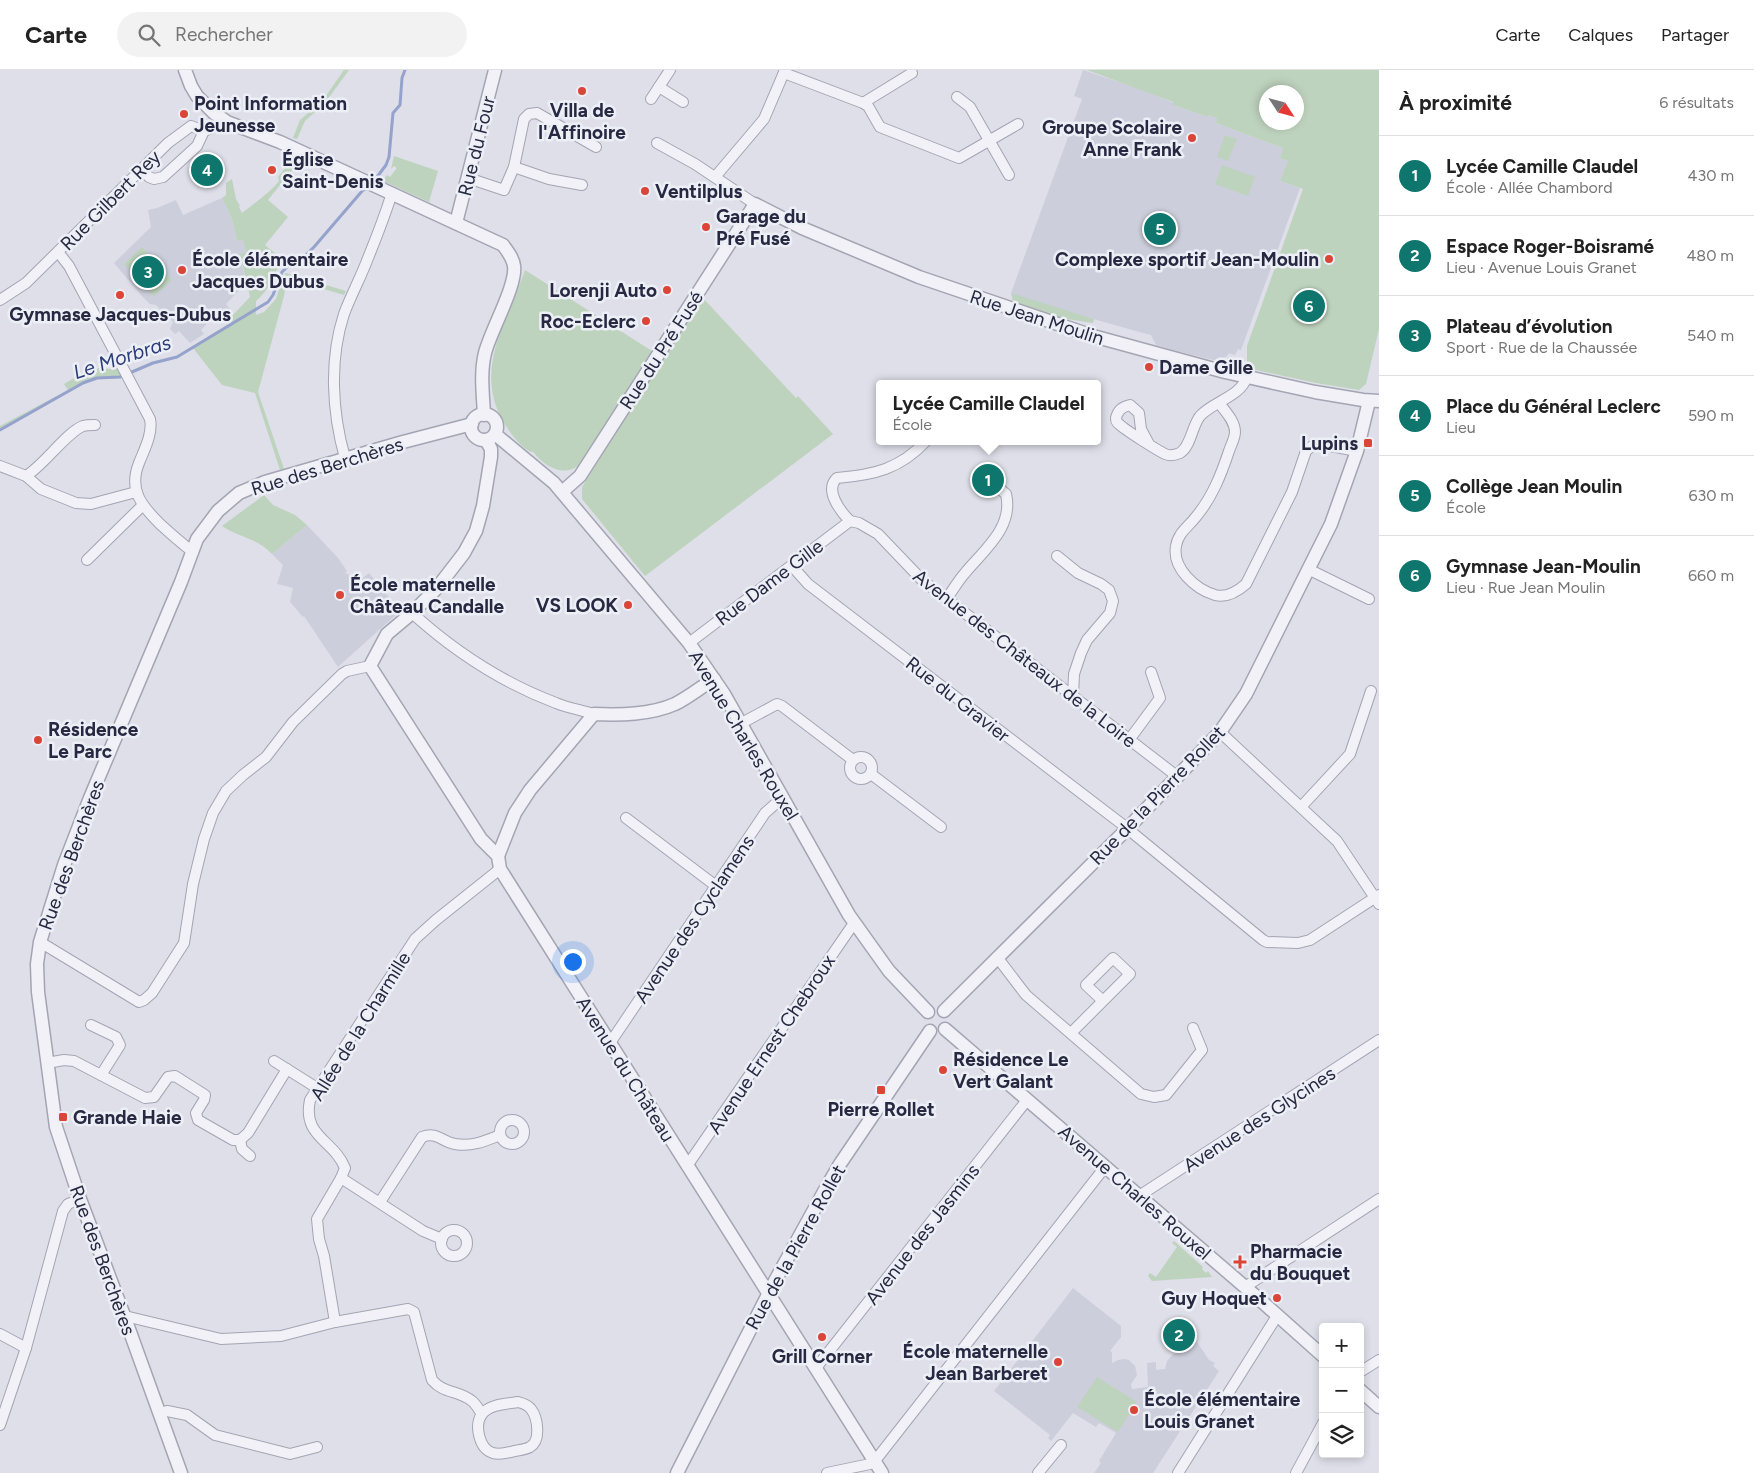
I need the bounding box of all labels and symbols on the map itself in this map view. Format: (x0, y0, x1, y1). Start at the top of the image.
marker: Villa de l'Affinoire (576, 85, 588, 97)
north arrow (1259, 85, 1304, 130)
place label: Point Information Jeunesse (194, 92, 347, 137)
street label: Rue du Four (453, 93, 500, 199)
place label: Villa de l'Affinoire (538, 99, 626, 144)
marker: Point Information Jeunesse (178, 108, 190, 120)
place label: Groupe Scolaire Anne Frank (1042, 116, 1183, 161)
marker: Groupe Scolaire Anne Frank (1186, 132, 1198, 144)
street label: Rue Gilbert Rey (55, 145, 165, 255)
place label: Église Saint-Denis (282, 148, 383, 193)
pin: 4 (191, 151, 223, 189)
marker: Église Saint-Denis (266, 164, 278, 176)
place label: Ventilplus (655, 180, 742, 203)
marker: Ventilplus (639, 185, 651, 197)
place label: Garage du Pré Fusé (716, 205, 806, 250)
pin: 5 (1144, 210, 1176, 248)
marker: Garage du Pré Fusé (700, 221, 712, 233)
place label: École élémentaire Jacques Dubus (192, 248, 349, 293)
place label: Complexe sportif Jean-Moulin (1055, 248, 1319, 271)
pin: 3 (132, 253, 164, 291)
marker: Complexe sportif Jean-Moulin (1323, 253, 1335, 265)
marker: École élémentaire Jacques Dubus (176, 264, 188, 276)
place label: Lorenji Auto (549, 279, 657, 302)
marker: Lorenji Auto (661, 284, 673, 296)
street label: Rue Jean Moulin (967, 285, 1107, 350)
street label: Rue du Pré Fusé (615, 287, 708, 414)
pin: 6 (1293, 287, 1325, 325)
marker: Gymnase Jacques-Dubus (114, 289, 126, 301)
place label: Gymnase Jacques-Dubus (9, 303, 231, 326)
place label: Roc-Eclerc (540, 310, 636, 333)
marker: Roc-Eclerc (640, 315, 652, 327)
water label: Le Morbras (70, 330, 174, 384)
place label: Dame Gille (1159, 356, 1253, 379)
marker: Dame Gille (1143, 361, 1155, 373)
street label: Rue des Berchères (248, 432, 406, 501)
place label: Lupins (1301, 432, 1358, 455)
marker: Lupins (1362, 437, 1374, 449)
pin: 1 (972, 461, 1004, 499)
street label: Rue Dame Gille (711, 534, 828, 630)
street label: Avenue des Châteaux de la Loire (909, 564, 1141, 753)
place label: École maternelle Château Candalle (350, 573, 505, 618)
marker: École maternelle Château Candalle (334, 589, 346, 601)
place label: VS LOOK (536, 594, 618, 617)
marker: VS LOOK (622, 599, 634, 611)
street label: Avenue Charles Rouxel (684, 646, 804, 825)
street label: Rue du Gravier (901, 652, 1015, 747)
place label: Résidence Le Parc (48, 718, 139, 763)
street label: Rue de la Pierre Rollet (1085, 721, 1230, 870)
marker: Résidence Le Parc (32, 734, 44, 746)
street label: Rue des Berchères (34, 777, 109, 933)
street label: Avenue des Cyclamens (630, 831, 759, 1008)
street label: Allée de la Charmille (305, 948, 416, 1105)
your location (560, 949, 586, 975)
street label: Avenue Ernest Chebroux (703, 950, 840, 1138)
street label: Avenue du Château (572, 992, 680, 1146)
place label: Résidence Le Vert Galant (953, 1048, 1069, 1093)
street label: Avenue des Glycines (1179, 1062, 1340, 1177)
marker: Résidence Le Vert Galant (937, 1064, 949, 1076)
marker: Pierre Rollet (875, 1084, 887, 1096)
place label: Pierre Rollet (827, 1098, 935, 1121)
place label: Grande Haie (73, 1106, 182, 1129)
marker: Grande Haie (57, 1111, 69, 1123)
street label: Avenue Charles Rouxel (1054, 1120, 1216, 1265)
street label: Avenue des Jasmins (860, 1159, 985, 1309)
street label: Rue de la Pierre Rollet (741, 1161, 850, 1334)
street label: Rue des Berchères (65, 1182, 140, 1338)
place label: Pharmacie du Bouquet (1250, 1240, 1351, 1285)
marker: Pharmacie du Bouquet (1234, 1256, 1246, 1268)
place label: Guy Hoquet (1161, 1287, 1267, 1310)
marker: Guy Hoquet (1271, 1292, 1283, 1304)
pin: 2 (1163, 1316, 1195, 1354)
marker: Grill Corner (816, 1331, 828, 1343)
place label: École maternelle Jean Barberet (903, 1340, 1048, 1385)
place label: Grill Corner (772, 1345, 872, 1368)
marker: École maternelle Jean Barberet (1052, 1356, 1064, 1368)
place label: École élémentaire Louis Granet (1144, 1388, 1301, 1433)
marker: École élémentaire Louis Granet (1128, 1404, 1140, 1416)

